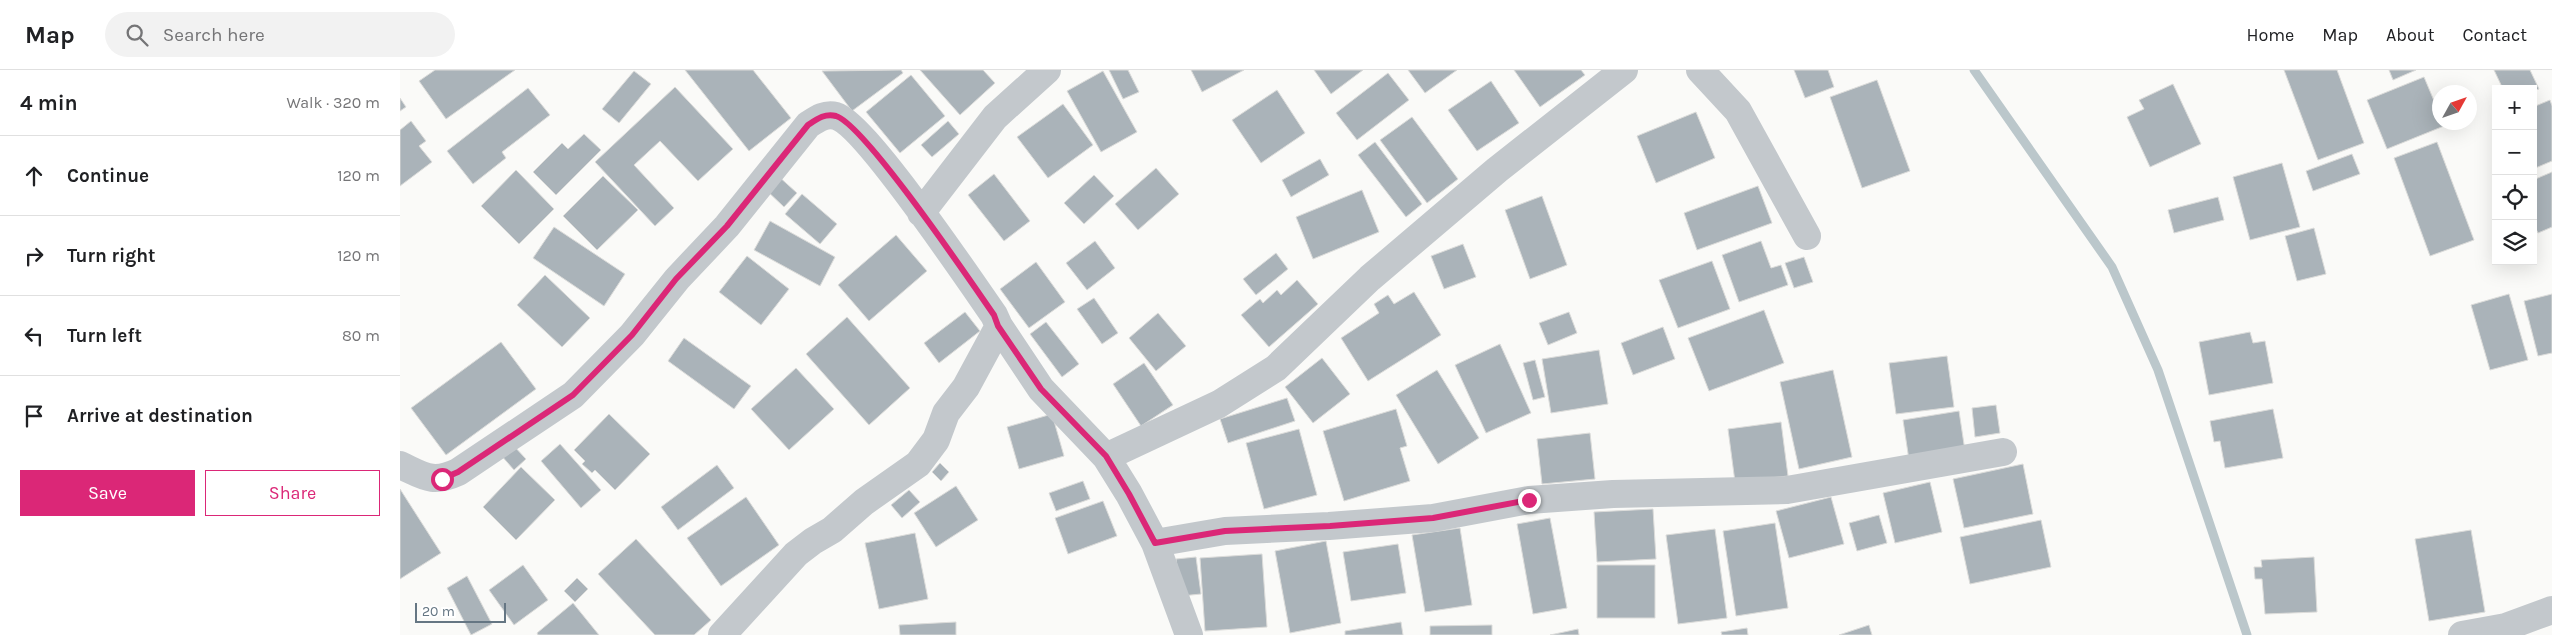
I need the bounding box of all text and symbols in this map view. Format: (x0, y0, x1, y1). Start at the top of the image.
search box (105, 12, 455, 57)
text: Map (25, 21, 75, 49)
icon: search (123, 21, 151, 49)
text: Search here (163, 24, 265, 46)
text: Home (2246, 24, 2294, 46)
text: Map (2322, 24, 2358, 46)
text: About (2386, 24, 2435, 46)
text: Contact (2463, 24, 2527, 46)
north arrow (2432, 85, 2477, 130)
map controls (2492, 85, 2537, 265)
button: + (2492, 85, 2537, 130)
text: 4 min (20, 91, 78, 115)
text: Walk · 320 m (286, 93, 380, 112)
button: − (2492, 130, 2537, 175)
icon: ahead (20, 162, 48, 190)
text: Continue (67, 165, 149, 187)
text: 120 m (337, 166, 380, 185)
button: locate (2492, 175, 2537, 220)
button: layers (2492, 220, 2537, 265)
icon: right (20, 242, 48, 270)
text: Turn right (67, 245, 156, 267)
text: 120 m (337, 246, 380, 265)
icon: left (20, 322, 48, 350)
text: Turn left (67, 325, 142, 347)
text: 80 m (342, 326, 380, 345)
icon: arrive (20, 402, 48, 430)
text: Arrive at destination (67, 405, 253, 427)
route start (431, 468, 454, 491)
button: Save (20, 470, 195, 516)
button: Share (205, 470, 380, 516)
route end (1518, 489, 1541, 512)
scale bar (415, 600, 506, 623)
text: 20 m (422, 603, 455, 620)

